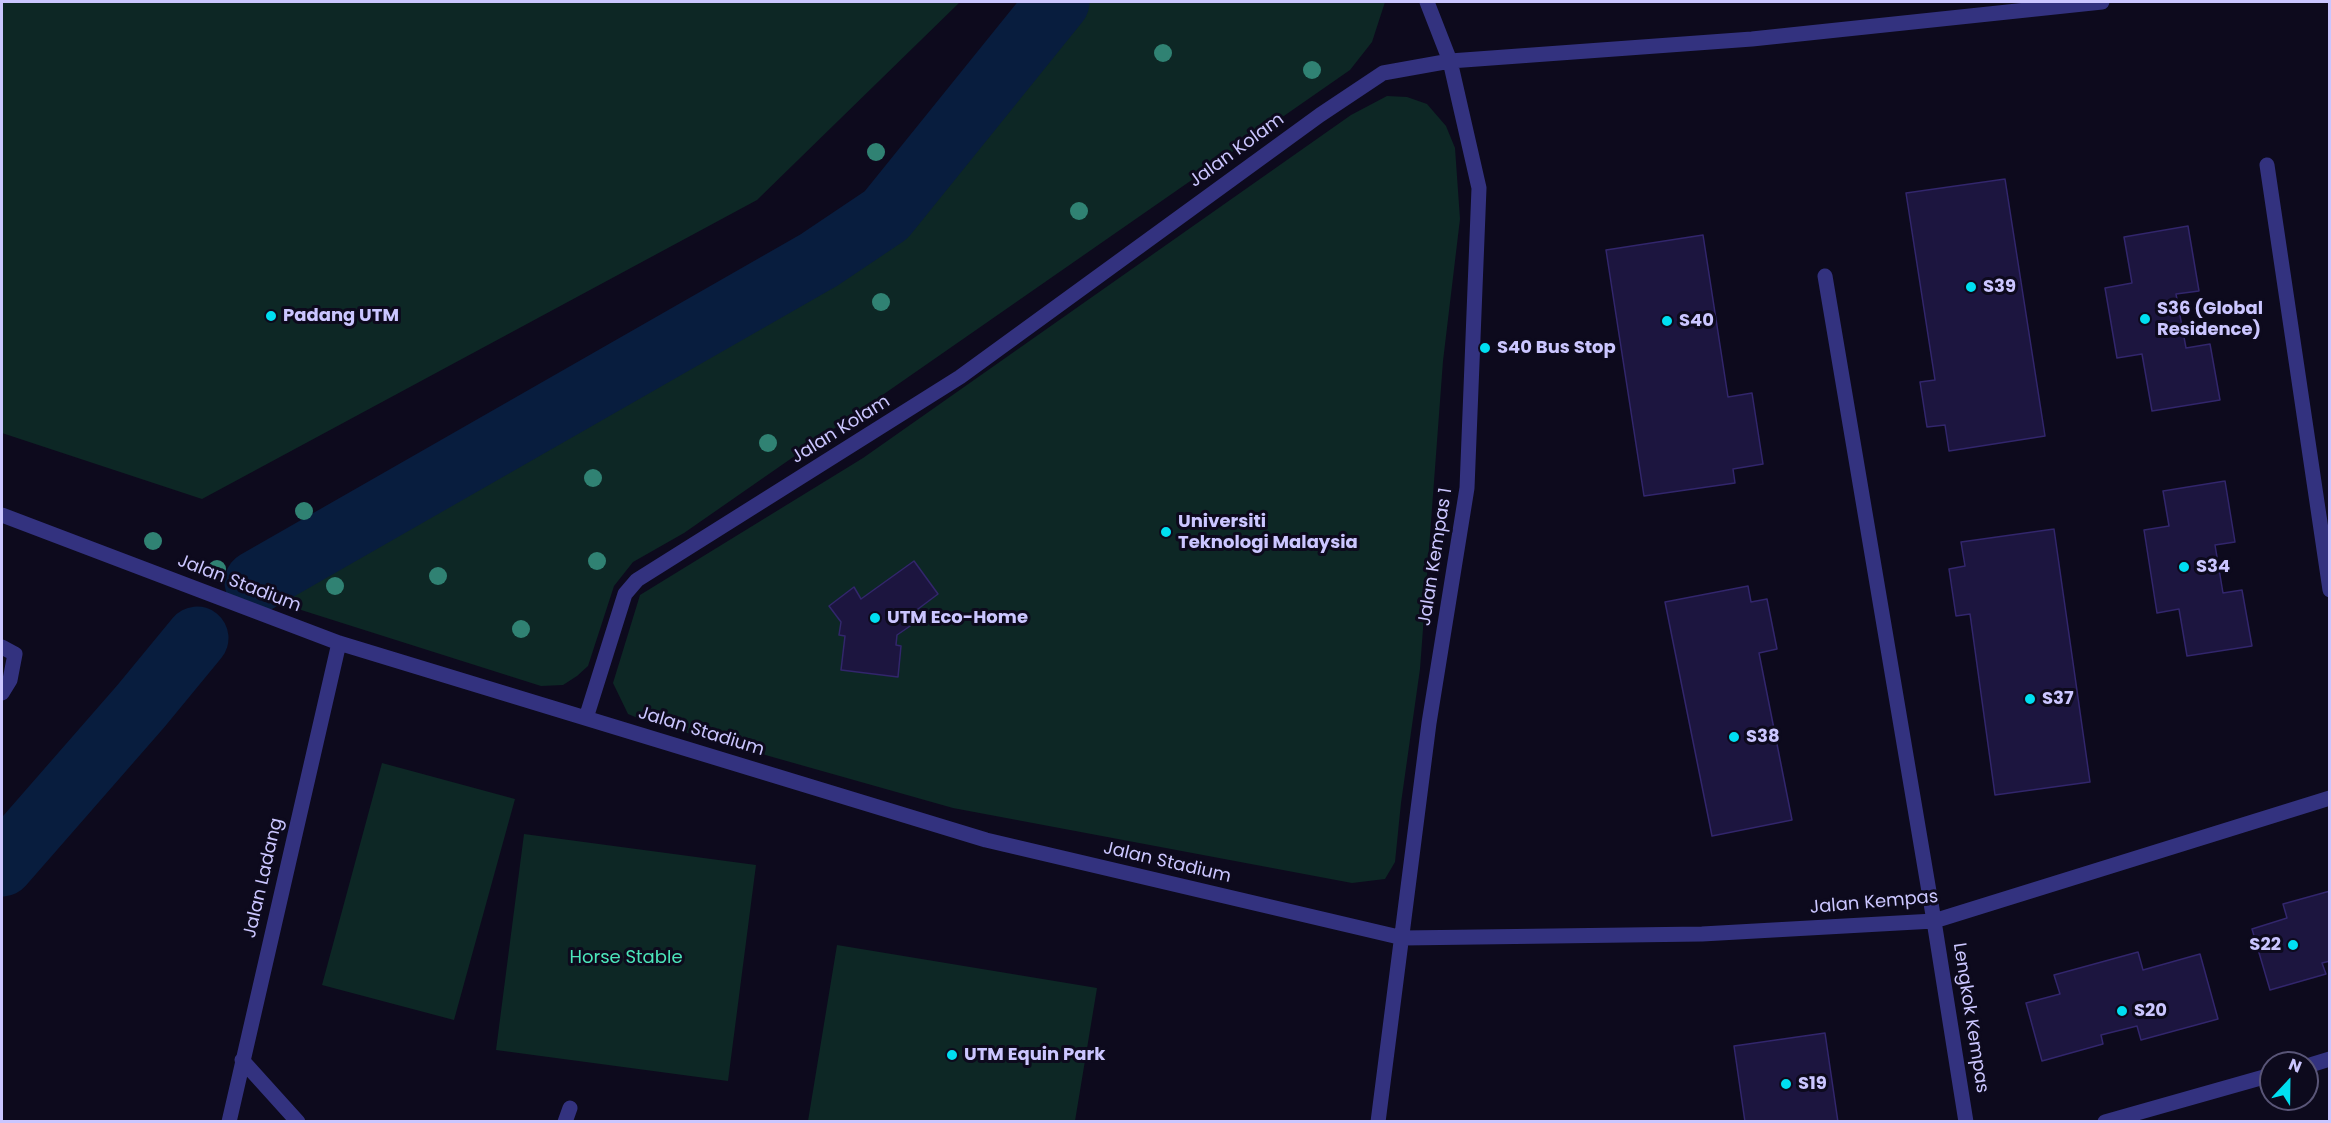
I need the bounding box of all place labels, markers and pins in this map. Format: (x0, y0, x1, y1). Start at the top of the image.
place label: S39 (1983, 276, 2016, 298)
marker: S39 (1964, 280, 1978, 294)
place label: S36 (Global Residence) (2157, 298, 2263, 340)
place label: Padang UTM (283, 305, 399, 327)
marker: Padang UTM (264, 309, 278, 323)
place label: S40 (1679, 310, 1714, 332)
marker: S36 (Global Residence) (2138, 312, 2152, 326)
marker: S40 (1660, 314, 1674, 328)
place label: S40 Bus Stop (1497, 337, 1616, 359)
marker: S40 Bus Stop (1478, 341, 1492, 355)
place label: Universiti Teknologi Malaysia (1178, 511, 1358, 554)
marker: Universiti Teknologi Malaysia (1159, 525, 1173, 539)
place label: S34 (2196, 556, 2230, 578)
marker: S34 (2177, 560, 2191, 574)
place label: UTM Eco-Home (887, 607, 1028, 629)
marker: UTM Eco-Home (868, 611, 882, 625)
place label: S37 (2042, 688, 2074, 710)
marker: S37 (2023, 692, 2037, 706)
place label: S38 (1746, 726, 1780, 748)
marker: S38 (1727, 730, 1741, 744)
place label: S22 (2249, 934, 2281, 956)
marker: S22 (2286, 938, 2300, 952)
place label: S20 (2134, 1000, 2167, 1022)
marker: S20 (2115, 1004, 2129, 1018)
place label: UTM Equin Park (964, 1044, 1105, 1066)
marker: UTM Equin Park (945, 1048, 959, 1062)
place label: S19 (1798, 1073, 1827, 1095)
marker: S19 (1779, 1077, 1793, 1091)

